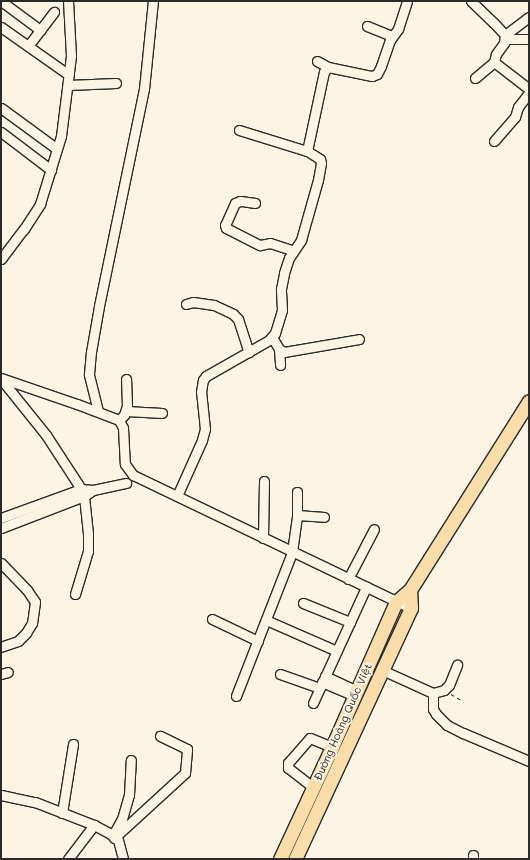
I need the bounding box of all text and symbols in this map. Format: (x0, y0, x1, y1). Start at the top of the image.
street label: Đường Hoàng Quốc Việt (311, 661, 375, 783)

